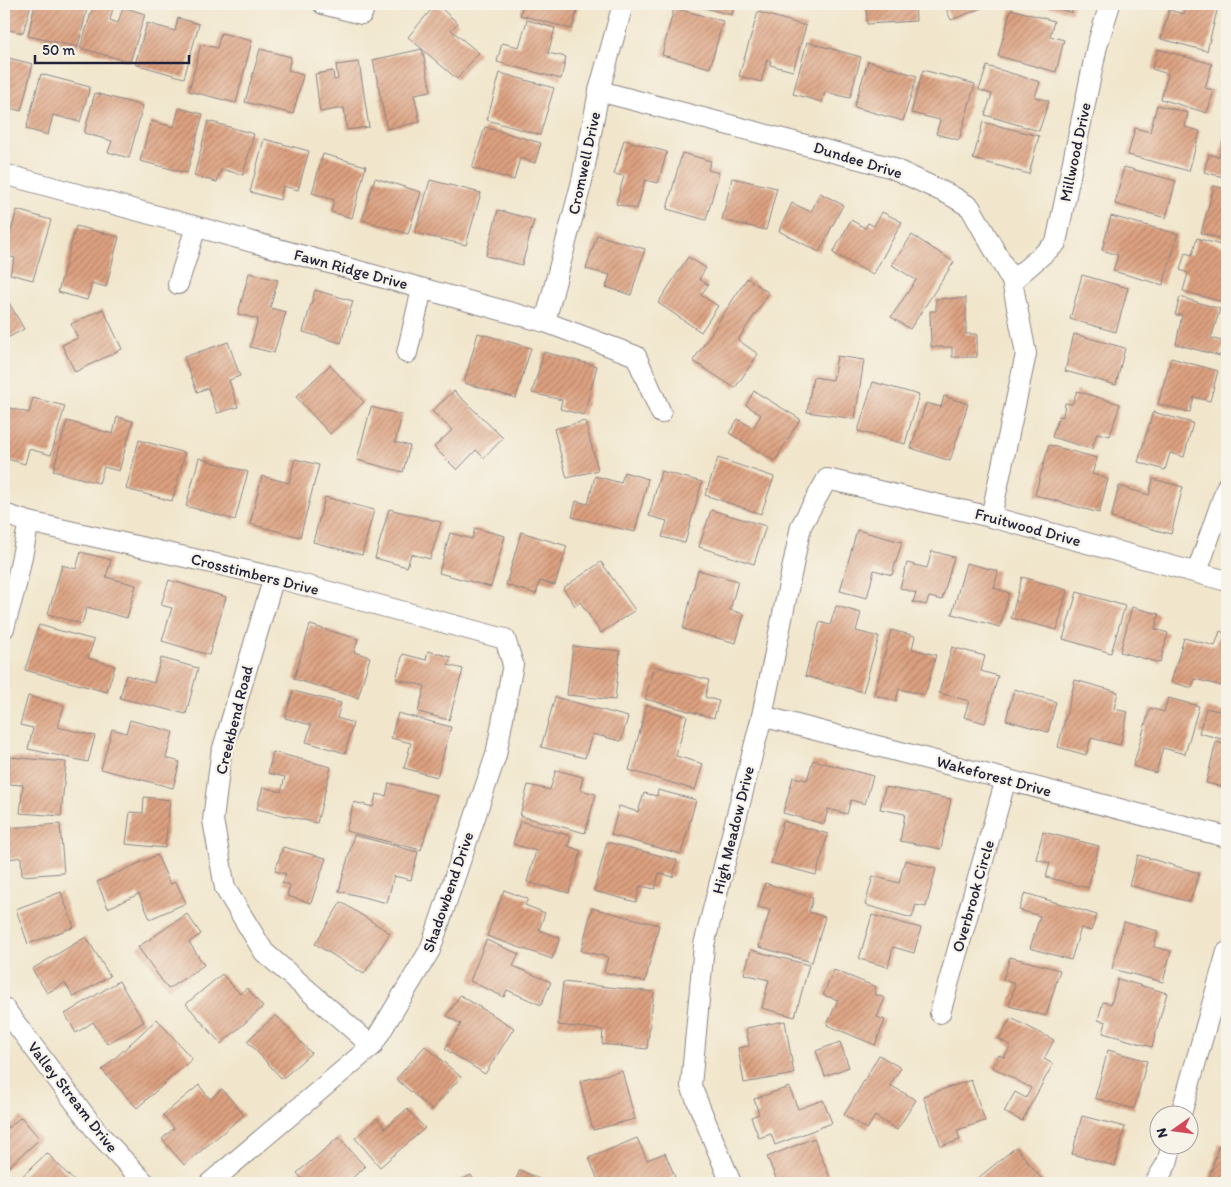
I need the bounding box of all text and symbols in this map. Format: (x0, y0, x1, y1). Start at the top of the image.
scale bar (35, 32, 189, 64)
text: 50 m (42, 41, 75, 59)
street label: Millwood Drive (1055, 101, 1095, 203)
street label: Cromwell Drive (564, 110, 604, 216)
street label: Dundee Drive (811, 137, 905, 183)
street label: Fawn Ridge Drive (292, 245, 410, 293)
street label: Fruitwood Drive (973, 504, 1083, 550)
street label: Crosstimbers Drive (189, 549, 321, 599)
street label: Creekbend Road (211, 663, 257, 776)
street label: Wakeforest Drive (934, 752, 1054, 801)
street label: High Meadow Drive (708, 764, 758, 896)
street label: Shadowbend Drive (418, 829, 478, 955)
street label: Overbrook Circle (948, 838, 998, 954)
street label: Valley Stream Drive (24, 1038, 122, 1156)
north arrow (1148, 1104, 1198, 1154)
text: N (1152, 1126, 1171, 1140)

